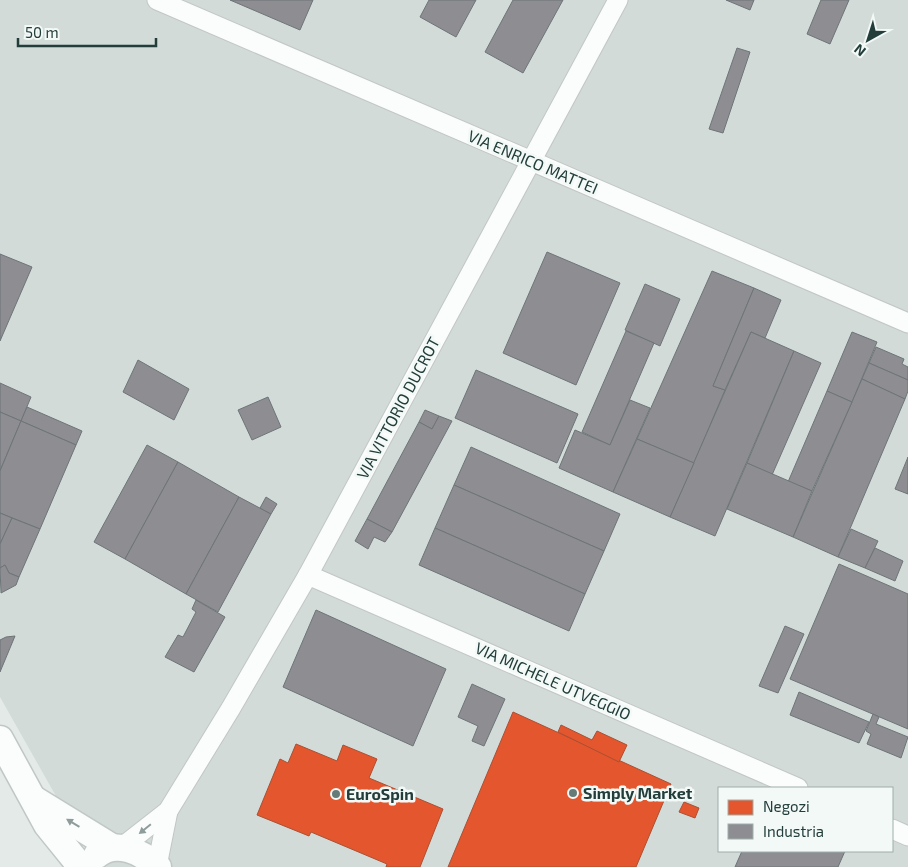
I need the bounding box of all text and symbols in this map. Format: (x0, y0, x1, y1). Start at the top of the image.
scale bar (18, 15, 155, 47)
north arrow (843, 15, 893, 65)
text: 50 m (25, 23, 59, 41)
text: N (850, 41, 869, 60)
street label: VIA ENRICO MATTEI (465, 126, 601, 198)
street label: VIA VITTORIO DUCROT (352, 334, 443, 482)
street label: VIA MICHELE UTVEGGIO (472, 638, 634, 723)
place label: Simply Market (583, 783, 693, 803)
place label: EuroSpin (346, 784, 414, 803)
marker: Simply Market (567, 787, 579, 799)
legend (718, 787, 893, 852)
marker: EuroSpin (330, 788, 342, 800)
text: Negozi (763, 797, 810, 815)
one-way arrow (66, 818, 79, 828)
text: Industria (763, 822, 824, 840)
one-way arrow (139, 823, 152, 834)

